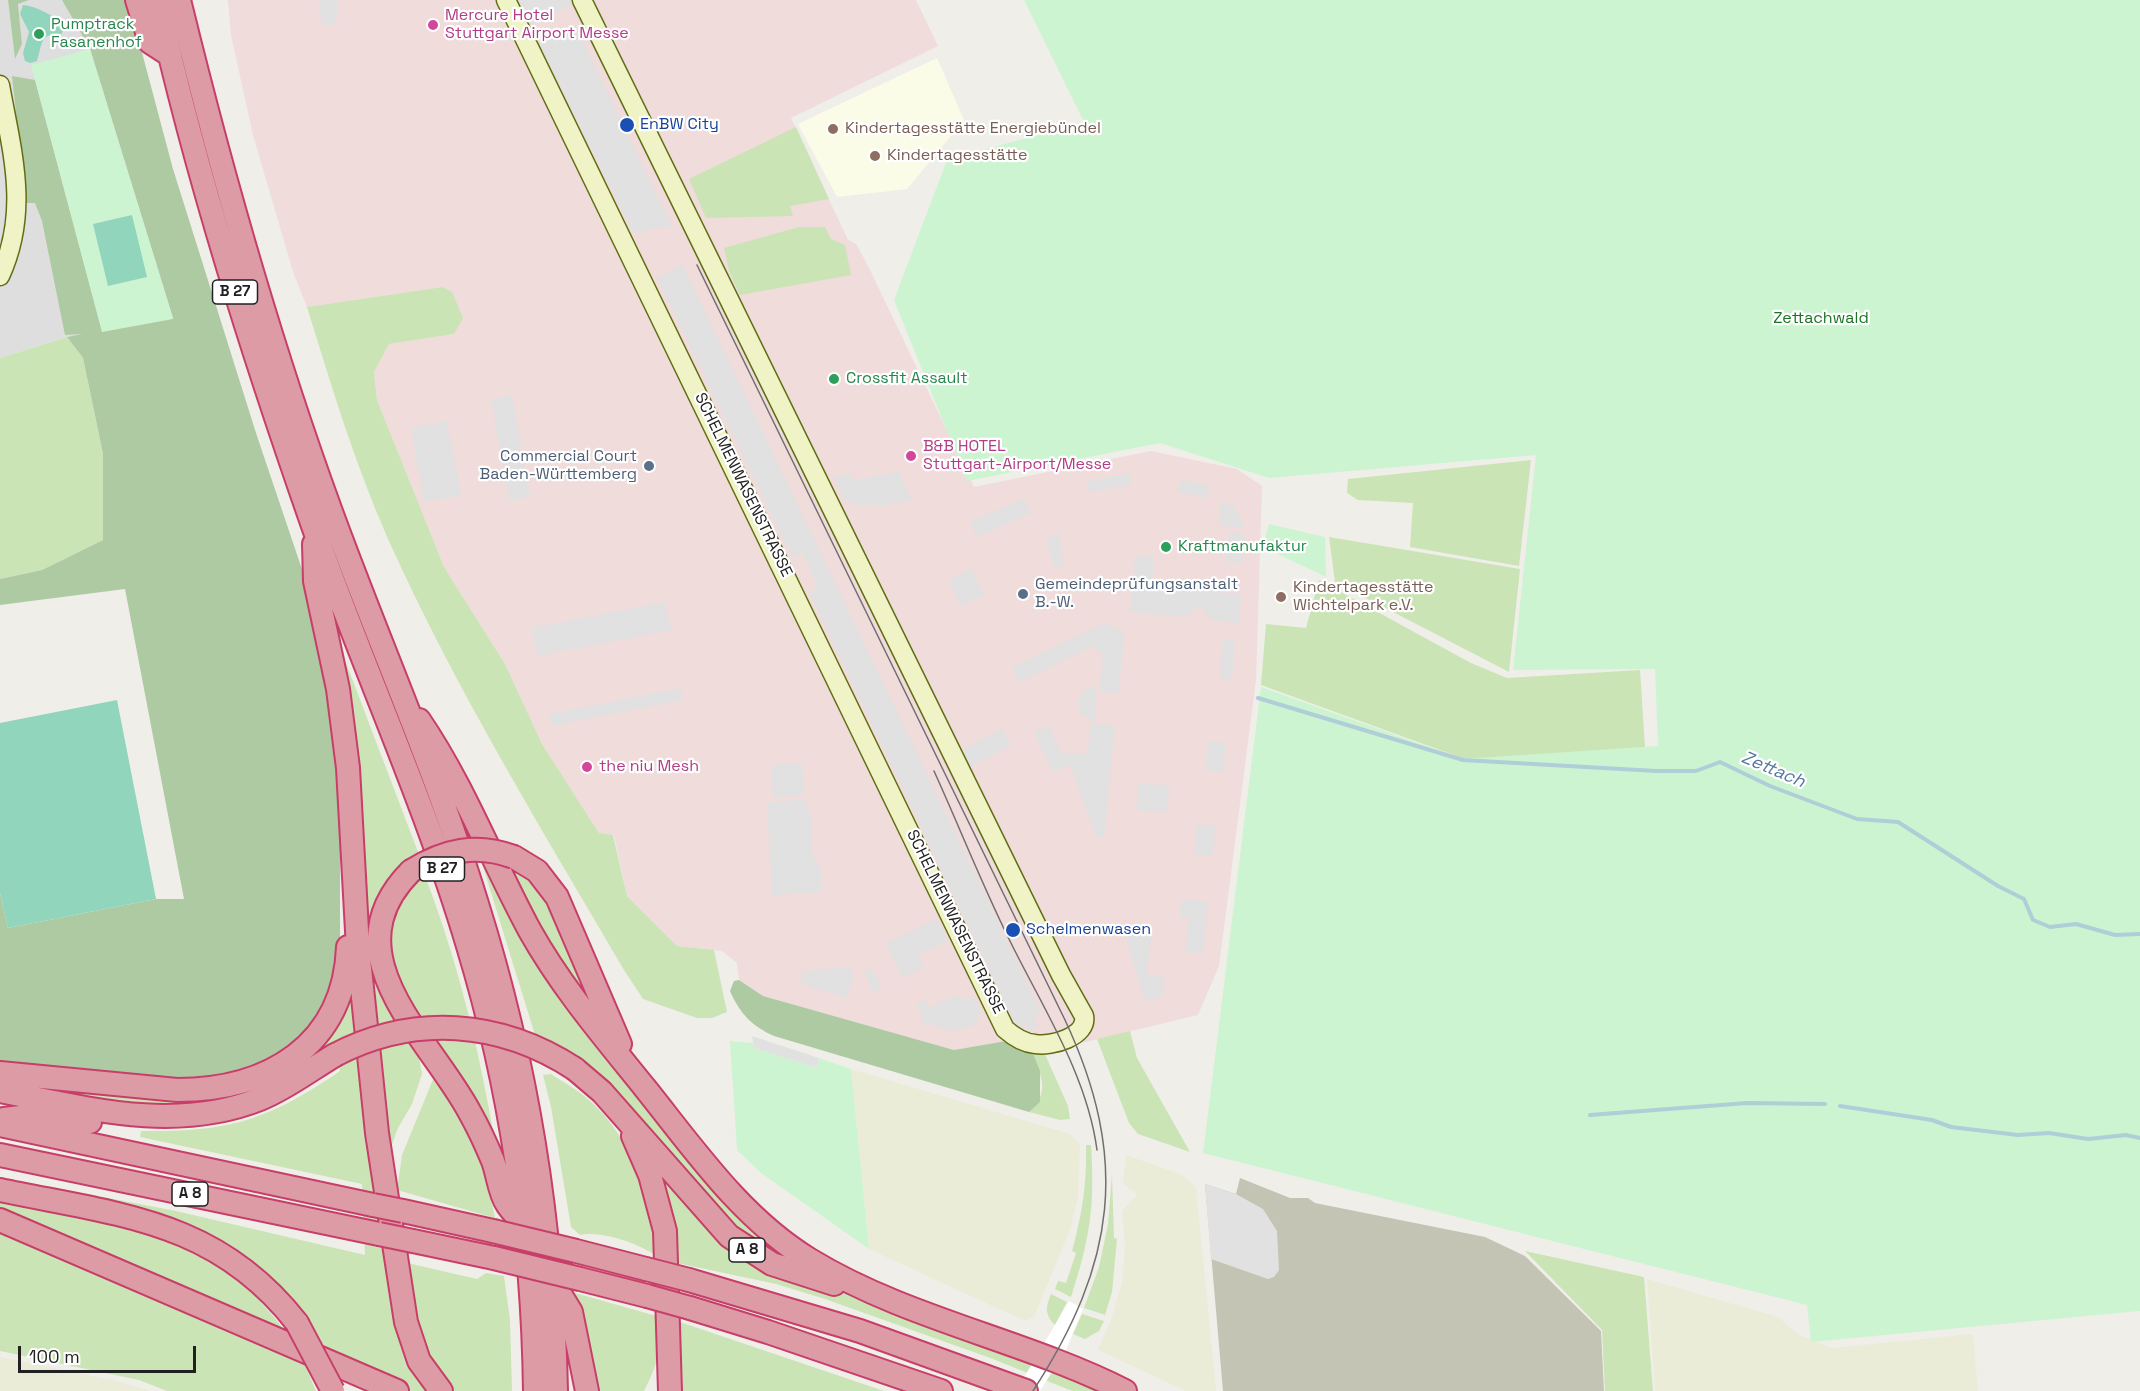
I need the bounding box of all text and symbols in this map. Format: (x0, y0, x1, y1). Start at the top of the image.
place label: Mercure Hotel Stuttgart Airport Messe (445, 6, 629, 44)
place label: Pumptrack Fasanenhof (51, 15, 142, 53)
marker: Mercure Hotel Stuttgart Airport Messe (426, 18, 440, 32)
marker: Pumptrack Fasanenhof (32, 27, 46, 41)
place label: EnBW City (640, 115, 719, 135)
marker: EnBW City (618, 116, 636, 134)
place label: Kindertagesstätte Energiebündel (845, 119, 1101, 139)
marker: Kindertagesstätte Energiebündel (826, 122, 840, 136)
place label: Kindertagesstätte (887, 146, 1028, 166)
marker: Kindertagesstätte (868, 149, 882, 163)
road number: B 27 (212, 280, 258, 304)
park label: Zettachwald (1773, 309, 1869, 329)
place label: Crossfit Assault (846, 369, 968, 389)
marker: Crossfit Assault (827, 372, 841, 386)
street label: SCHELMENWASENSTRASSE (690, 390, 796, 580)
place label: B&B HOTEL Stuttgart-Airport/Messe (923, 437, 1111, 475)
place label: Commercial Court Baden-Württemberg (480, 447, 637, 485)
marker: B&B HOTEL Stuttgart-Airport/Messe (904, 449, 918, 463)
marker: Commercial Court Baden-Württemberg (642, 459, 656, 473)
place label: Kraftmanufaktur (1178, 537, 1307, 557)
marker: Kraftmanufaktur (1159, 540, 1173, 554)
place label: Gemeindeprüfungsanstalt B.-W. (1035, 575, 1238, 613)
place label: Kindertagesstätte Wichtelpark e.V. (1293, 578, 1434, 616)
marker: Gemeindeprüfungsanstalt B.-W. (1016, 587, 1030, 601)
marker: Kindertagesstätte Wichtelpark e.V. (1274, 590, 1288, 604)
water label: Zettach (1738, 747, 1808, 793)
place label: the niu Mesh (599, 757, 699, 777)
marker: the niu Mesh (580, 760, 594, 774)
street label: SCHELMENWASENSTRASSE (902, 827, 1008, 1017)
road number: B 27 (420, 857, 464, 881)
place label: Schelmenwasen (1026, 920, 1151, 940)
marker: Schelmenwasen (1004, 921, 1022, 939)
road number: A 8 (172, 1182, 208, 1206)
road number: A 8 (729, 1238, 765, 1262)
scale bar (21, 1334, 200, 1372)
text: 100 m (29, 1345, 80, 1368)

